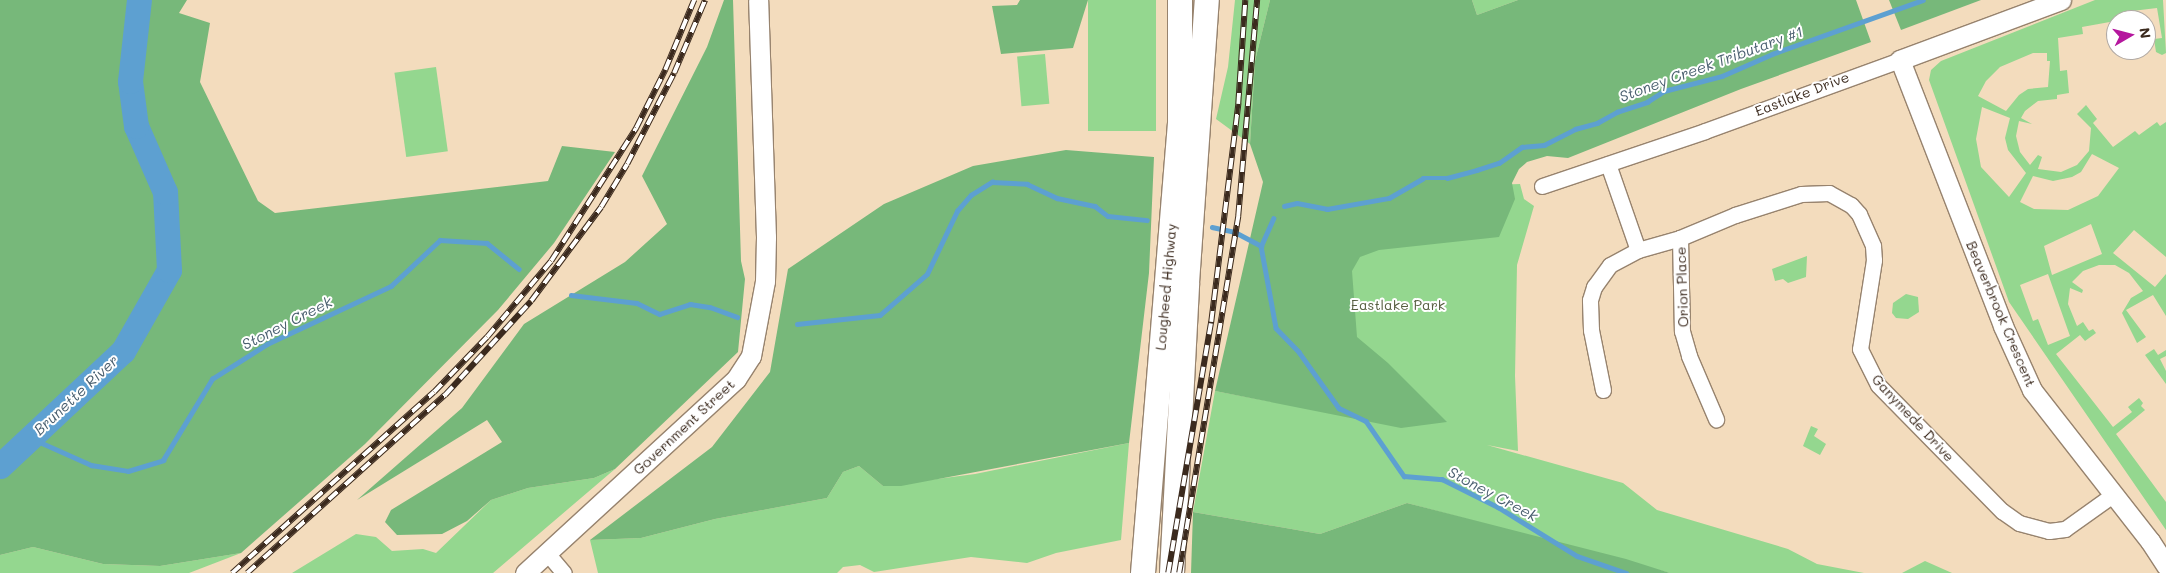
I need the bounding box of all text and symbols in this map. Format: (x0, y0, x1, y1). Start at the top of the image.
north arrow (2106, 10, 2156, 60)
water label: Stoney Creek Tributary #1 (1617, 22, 1805, 106)
text: N (2135, 26, 2156, 40)
street label: Eastlake Drive (1753, 68, 1851, 120)
street label: Lougheed Highway (1152, 223, 1180, 351)
street label: Beaverbrook Crescent (1963, 238, 2039, 390)
street label: Orion Place (1672, 246, 1692, 328)
water label: Stoney Creek (239, 293, 335, 353)
park label: Eastlake Park (1351, 297, 1445, 313)
water label: Brunette River (30, 351, 122, 439)
street label: Ganymede Drive (1868, 371, 1958, 465)
street label: Government Street (630, 376, 738, 478)
water label: Stoney Creek (1445, 463, 1541, 525)

